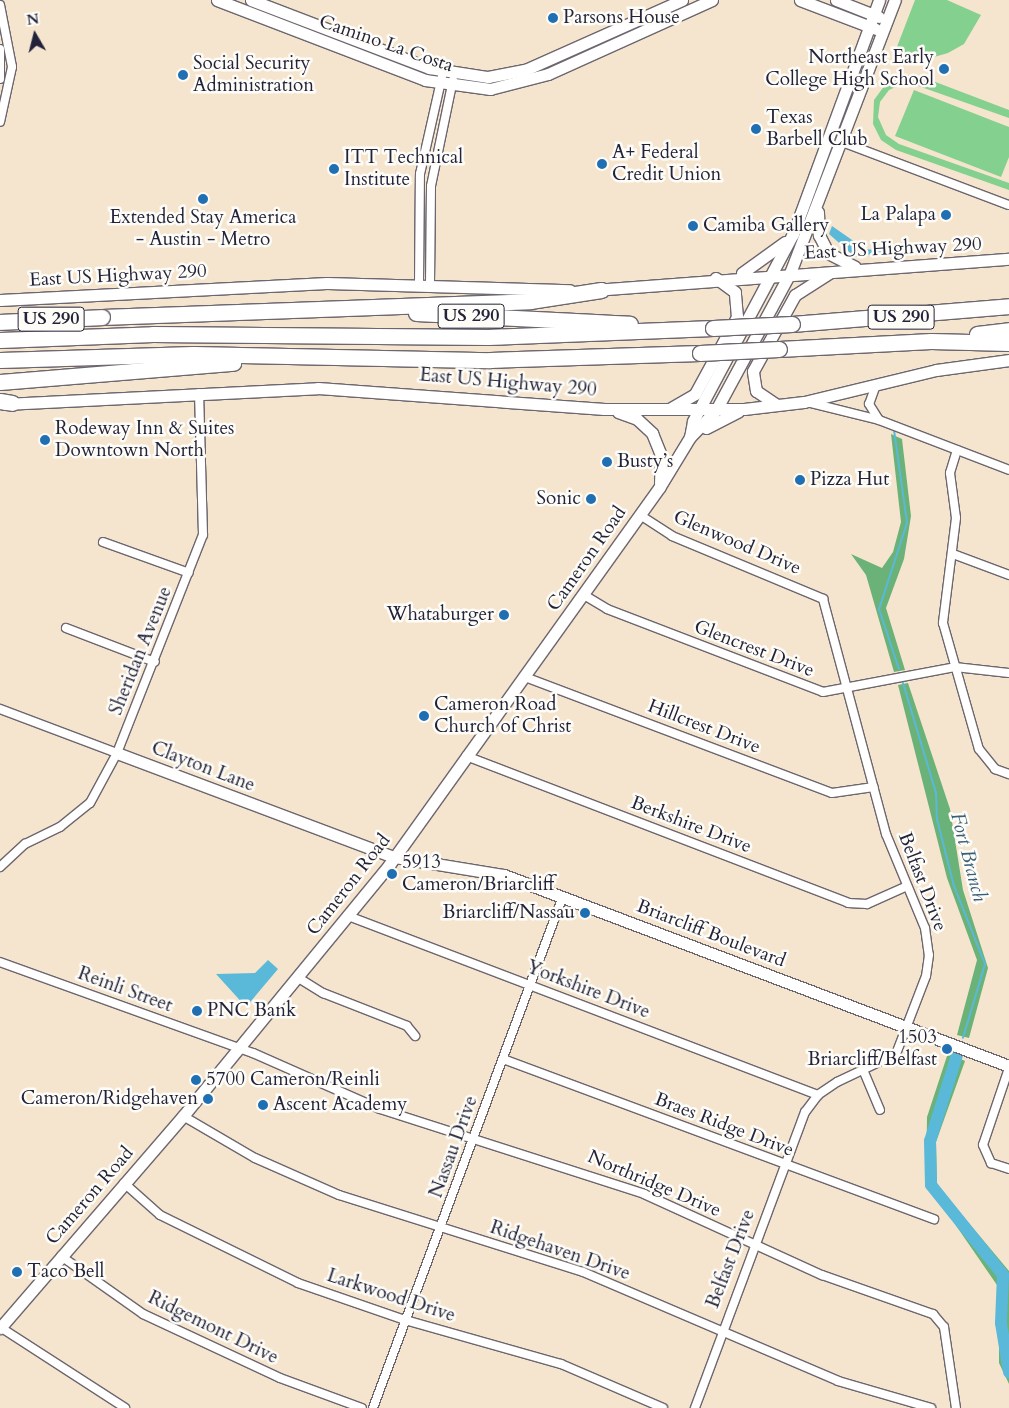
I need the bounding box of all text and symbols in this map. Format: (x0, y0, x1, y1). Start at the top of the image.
place label: Parsons House (563, 7, 680, 29)
text: N (26, 9, 40, 30)
north arrow (10, 10, 60, 60)
street label: Camino La Costa (316, 10, 456, 78)
marker: Parsons House (547, 12, 559, 24)
place label: Northeast Early College High School (765, 47, 934, 91)
place label: Social Security Administration (193, 53, 314, 97)
marker: Northeast Early College High School (938, 63, 950, 75)
marker: Social Security Administration (177, 69, 189, 81)
place label: Texas Barbell Club (766, 107, 868, 151)
marker: Texas Barbell Club (750, 123, 762, 135)
place label: A+ Federal Credit Union (612, 142, 721, 186)
place label: ITT Technical Institute (344, 147, 463, 191)
marker: A+ Federal Credit Union (596, 158, 608, 170)
marker: ITT Technical Institute (328, 163, 340, 175)
marker: Extended Stay America - Austin - Metro (197, 193, 209, 205)
place label: La Palapa (860, 204, 936, 226)
place label: Extended Stay America - Austin - Metro (110, 207, 296, 251)
marker: La Palapa (940, 209, 952, 221)
place label: Camiba Gallery (703, 215, 829, 237)
marker: Camiba Gallery (687, 220, 699, 232)
street label: East US Highway 290 (804, 233, 982, 265)
street label: East US Highway 290 (29, 260, 207, 292)
road number: US 290 (437, 300, 505, 332)
road number: US 290 (867, 302, 935, 332)
road number: US 290 (17, 304, 85, 334)
street label: East US Highway 290 (419, 364, 597, 402)
place label: Rodeway Inn & Suites Downtown North (55, 418, 234, 462)
marker: Rodeway Inn & Suites Downtown North (39, 434, 51, 446)
place label: Busty’s (617, 451, 673, 473)
marker: Busty’s (601, 456, 613, 468)
place label: Pizza Hut (810, 469, 889, 491)
marker: Pizza Hut (794, 474, 806, 486)
place label: Sonic (536, 488, 581, 510)
marker: Sonic (585, 493, 597, 505)
street label: Cameron Road (543, 502, 631, 616)
street label: Glenwood Drive (670, 506, 804, 580)
street label: Sheridan Avenue (105, 583, 177, 719)
place label: Whataburger (386, 604, 494, 626)
marker: Whataburger (498, 609, 510, 621)
street label: Glencrest Drive (691, 616, 817, 682)
place label: Cameron Road Church of Christ (434, 694, 571, 738)
street label: Hillcrest Drive (645, 695, 763, 759)
marker: Cameron Road Church of Christ (418, 710, 430, 722)
street label: Clayton Lane (148, 737, 258, 797)
street label: Berkshire Drive (627, 792, 755, 858)
water label: Fort Branch (946, 810, 992, 904)
street label: Belfast Drive (893, 829, 951, 935)
street label: Cameron Road (302, 830, 396, 940)
place label: 5913 Cameron/Briarcliff (402, 852, 554, 896)
marker: 5913 Cameron/Briarcliff (386, 868, 398, 880)
street label: Briarcliff Boulevard (633, 895, 789, 973)
place label: Briarcliff/Nassau (442, 902, 575, 924)
marker: Briarcliff/Nassau (579, 907, 591, 919)
street label: Yorkshire Drive (523, 956, 653, 1024)
street label: Reinli Street (75, 962, 175, 1018)
place label: PNC Bank (207, 1000, 296, 1022)
marker: PNC Bank (191, 1005, 203, 1017)
place label: 1503 Briarcliff/Belfast (808, 1027, 937, 1071)
marker: 1503 Briarcliff/Belfast (941, 1043, 953, 1055)
place label: 5700 Cameron/Reinli (206, 1069, 380, 1091)
marker: 5700 Cameron/Reinli (190, 1074, 202, 1086)
place label: Cameron/Ridgehaven (21, 1088, 198, 1110)
street label: Braes Ridge Drive (651, 1088, 797, 1162)
marker: Cameron/Ridgehaven (202, 1093, 214, 1105)
street label: Nassau Drive (425, 1093, 483, 1201)
place label: Ascent Academy (273, 1094, 407, 1116)
marker: Ascent Academy (257, 1099, 269, 1111)
street label: Cameron Road (41, 1142, 139, 1250)
street label: Northridge Drive (584, 1146, 724, 1222)
street label: Belfast Drive (702, 1206, 760, 1312)
street label: Ridgehaven Drive (487, 1216, 633, 1286)
place label: Taco Bell (27, 1261, 104, 1283)
street label: Larkwood Drive (324, 1264, 458, 1328)
marker: Taco Bell (11, 1266, 23, 1278)
street label: Ridgemont Drive (144, 1287, 282, 1369)

